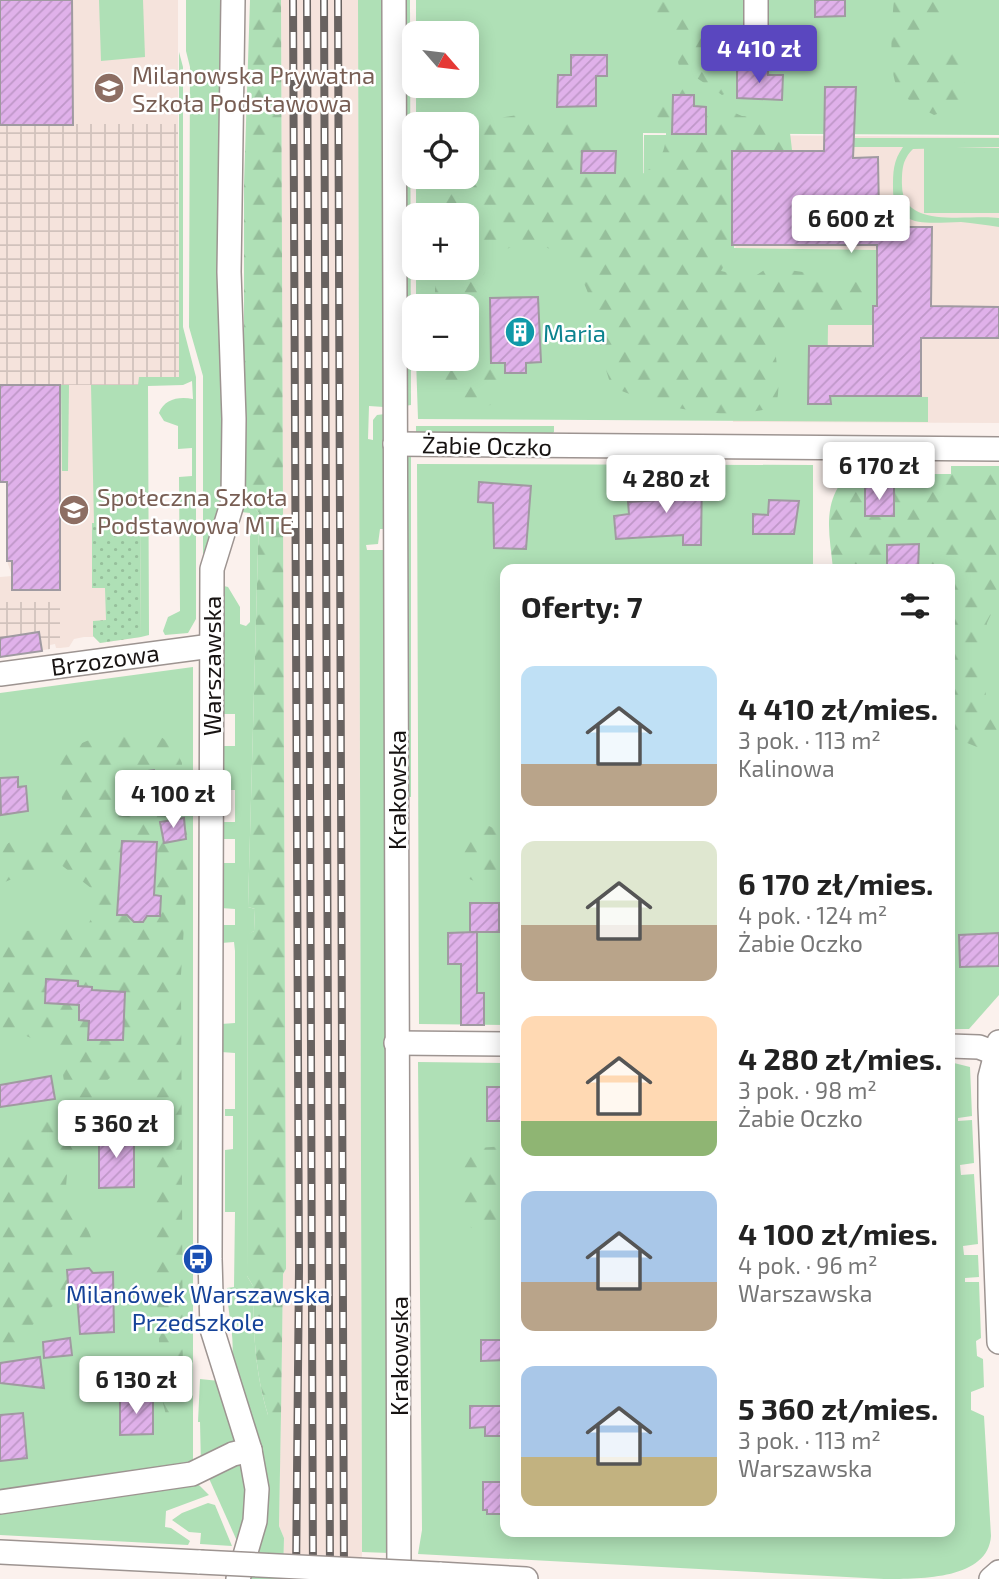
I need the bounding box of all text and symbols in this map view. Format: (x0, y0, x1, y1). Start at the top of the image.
north arrow (402, 21, 480, 98)
map controls (402, 21, 479, 371)
pin: 4 410 zł (687, 25, 831, 85)
text: 4 410 zł (717, 34, 801, 62)
place label: Milanowska Prywatna Szkoła Podstawowa (132, 60, 375, 117)
school or university icon: Milanowska Prywatna Szkoła Podstawowa (92, 71, 126, 105)
button: locate (402, 112, 479, 189)
pin: 6 600 zł (779, 196, 923, 255)
button: + (402, 203, 479, 280)
text: 6 600 zł (808, 204, 894, 232)
button: − (402, 294, 479, 371)
building icon: Maria (503, 315, 537, 349)
place label: Maria (543, 318, 606, 347)
street label: Żabie Oczko (422, 429, 552, 461)
pin: 6 170 zł (807, 442, 951, 502)
text: 6 170 zł (839, 451, 919, 479)
pin: 4 280 zł (594, 456, 738, 515)
text: 4 280 zł (622, 464, 710, 492)
place label: Społeczna Szkoła Podstawowa MTE (97, 482, 293, 539)
school or university icon: Społeczna Szkoła Podstawowa MTE (57, 493, 91, 527)
icon: filters (896, 587, 934, 625)
text: Oferty: 7 (521, 588, 643, 624)
street label: Warszawska (197, 596, 226, 736)
street label: Brzozowa (49, 637, 161, 681)
text: 4 410 zł/mies. (738, 690, 938, 726)
icon: home (577, 694, 661, 778)
text: 3 pok. · 113 m² (738, 726, 881, 754)
street label: Krakowska (382, 730, 411, 850)
text: Kalinowa (738, 754, 835, 782)
pin: 4 100 zł (101, 770, 245, 830)
text: 4 100 zł (131, 779, 215, 807)
text: 6 170 zł/mies. (738, 865, 933, 901)
icon: home (577, 869, 661, 953)
text: 4 pok. · 124 m² (738, 901, 887, 929)
text: Żabie Oczko (738, 929, 863, 957)
text: 4 280 zł/mies. (738, 1040, 942, 1076)
icon: home (577, 1044, 661, 1128)
text: 3 pok. · 98 m² (738, 1076, 877, 1104)
pin: 5 360 zł (44, 1100, 188, 1160)
text: Żabie Oczko (738, 1104, 863, 1132)
text: 5 360 zł (74, 1109, 158, 1137)
text: 4 100 zł/mies. (738, 1215, 938, 1251)
icon: home (577, 1219, 661, 1303)
bus stop icon: Milanówek Warszawska Przedszkole (181, 1242, 215, 1276)
text: 4 pok. · 96 m² (738, 1251, 877, 1279)
place label: Milanówek Warszawska Przedszkole (66, 1279, 330, 1336)
text: Warszawska (738, 1279, 872, 1307)
street label: Krakowska (384, 1296, 413, 1416)
pin: 6 130 zł (64, 1356, 208, 1416)
text: 6 130 zł (95, 1365, 177, 1393)
text: 5 360 zł/mies. (738, 1390, 938, 1426)
icon: home (577, 1394, 661, 1478)
text: 3 pok. · 113 m² (738, 1426, 881, 1454)
text: Warszawska (738, 1454, 872, 1482)

